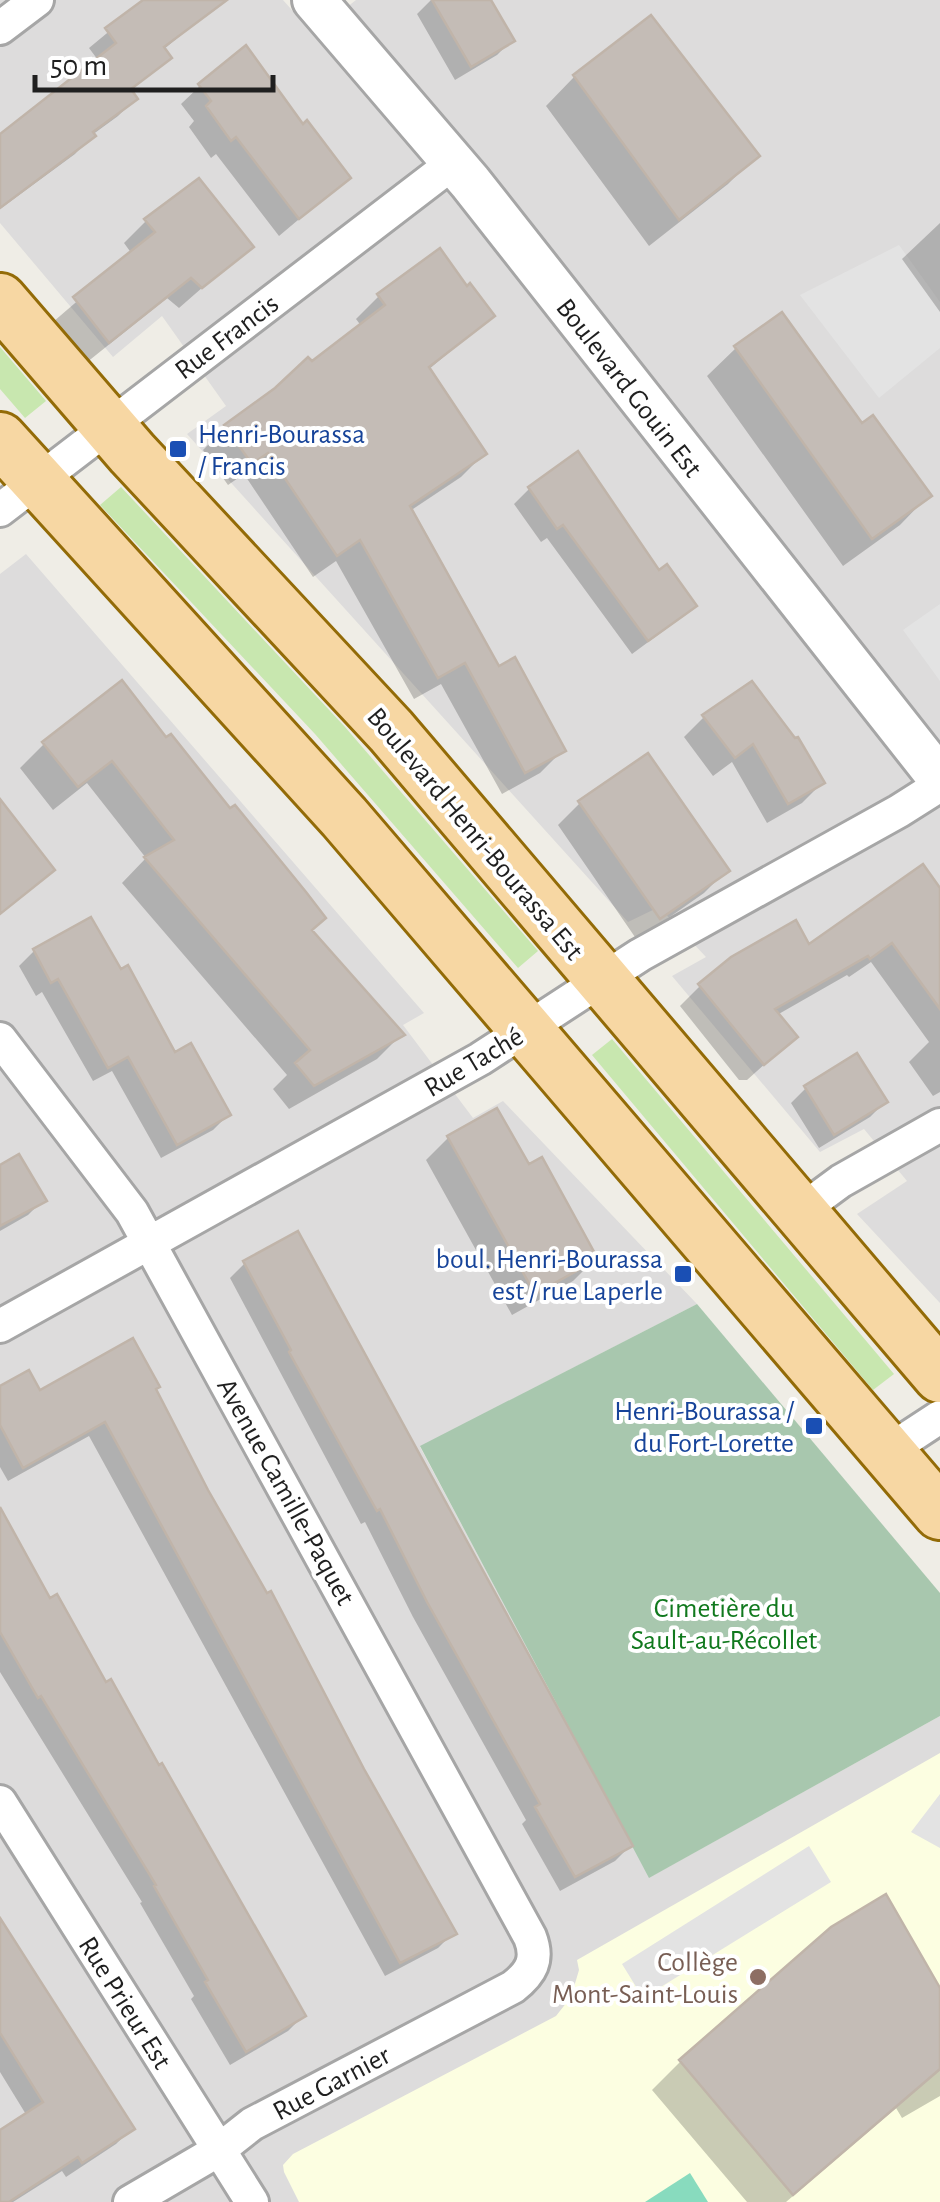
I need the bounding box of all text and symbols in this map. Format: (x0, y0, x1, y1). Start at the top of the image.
scale bar (35, 30, 272, 92)
text: 50 m (50, 51, 107, 81)
street label: Rue Francis (170, 290, 284, 385)
street label: Boulevard Gouin Est (550, 294, 707, 483)
place label: Henri-Bourassa / Francis (198, 421, 365, 481)
marker: Henri-Bourassa / Francis (167, 438, 189, 460)
street label: Boulevard Henri-Bourassa Est (361, 703, 588, 966)
street label: Rue Taché (420, 1022, 528, 1103)
place label: boul. Henri-Bourassa est / rue Laperle (436, 1246, 663, 1306)
marker: boul. Henri-Bourassa est / rue Laperle (672, 1263, 694, 1285)
street label: Avenue Camille-Paquet (211, 1374, 359, 1610)
place label: Henri-Bourassa / du Fort-Lorette (614, 1398, 795, 1458)
marker: Henri-Bourassa / du Fort-Lorette (803, 1415, 825, 1437)
park label: Cimetière du Sault-au-Récollet (631, 1595, 817, 1655)
street label: Rue Prieur Est (73, 1932, 176, 2074)
place label: Collège Mont-Saint-Louis (552, 1949, 738, 2009)
marker: Collège Mont-Saint-Louis (747, 1966, 769, 1988)
street label: Rue Garnier (269, 2041, 395, 2126)

